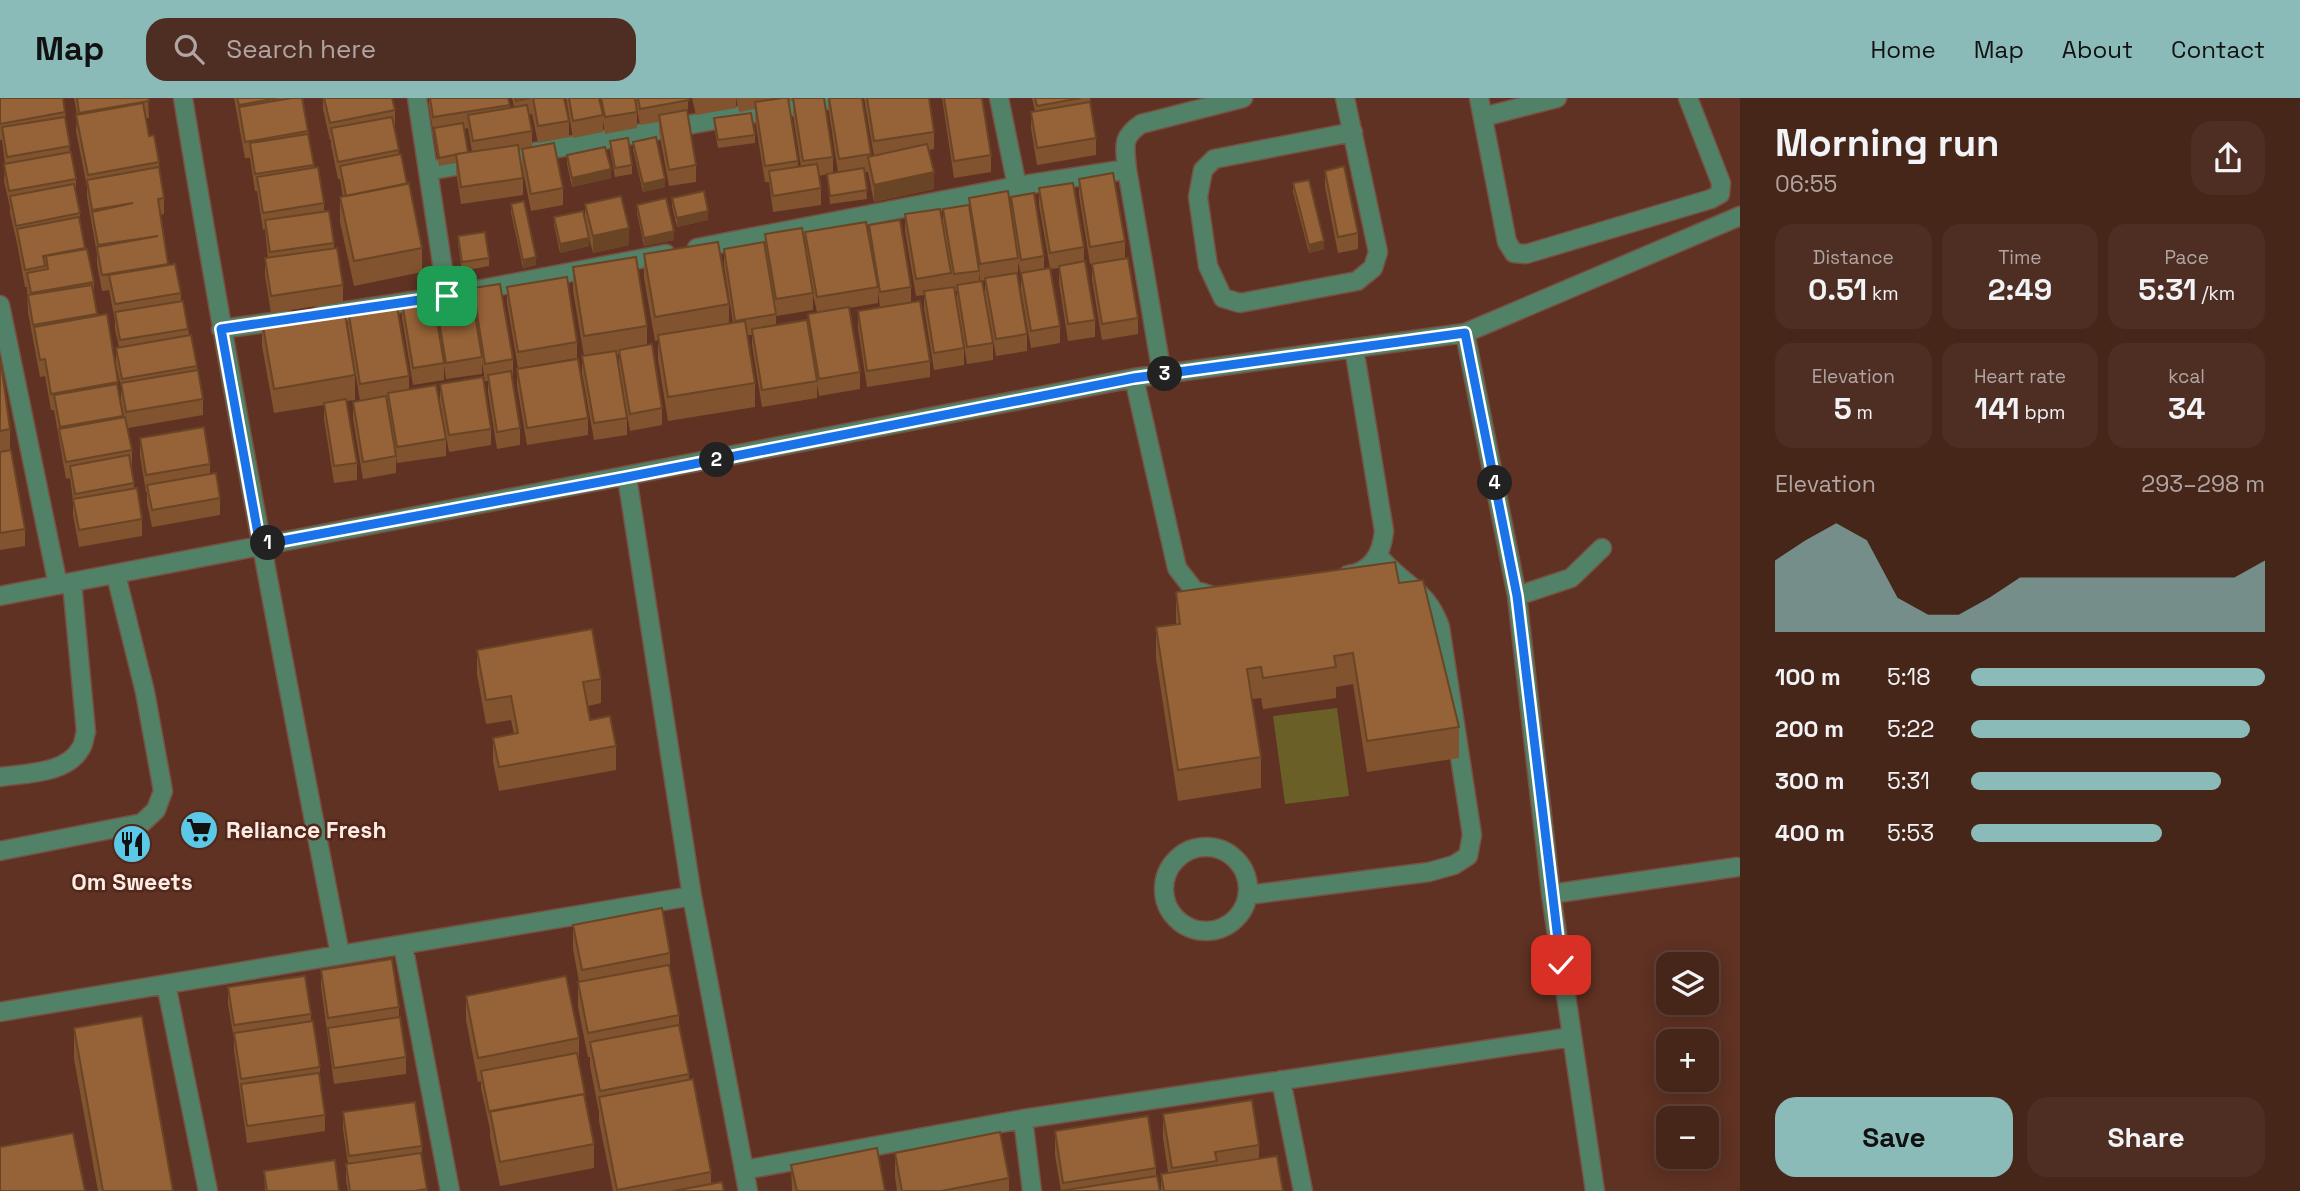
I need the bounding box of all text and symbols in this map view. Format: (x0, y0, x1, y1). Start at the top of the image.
search box (146, 18, 636, 81)
text: Map (35, 28, 104, 70)
icon: search (170, 30, 208, 68)
text: Search here (226, 32, 376, 66)
text: Home (1870, 34, 1936, 65)
text: Map (1974, 34, 2024, 65)
text: About (2062, 34, 2133, 65)
text: Contact (2171, 34, 2265, 65)
text: Morning run (1775, 119, 2000, 167)
button: share (2191, 121, 2265, 195)
text: 06:55 (1775, 169, 1837, 199)
text: Distance (1813, 245, 1894, 270)
text: Time (1998, 245, 2042, 270)
text: Pace (2164, 245, 2209, 270)
pin (417, 266, 477, 326)
text: 0.51 (1808, 270, 1867, 309)
text: 2:49 (1988, 270, 2052, 309)
text: 5:31 (2138, 270, 2197, 309)
icon: arrive (428, 277, 466, 315)
text: km (1867, 281, 1899, 306)
text: /km (2197, 281, 2235, 306)
pin: 3 (1148, 356, 1182, 392)
text: 3 (1159, 361, 1170, 386)
text: Elevation (1812, 364, 1895, 389)
text: Heart rate (1974, 364, 2066, 389)
text: kcal (2168, 364, 2205, 389)
text: 5 (1834, 389, 1852, 428)
text: 141 (1975, 389, 2020, 428)
text: 34 (2168, 389, 2205, 428)
text: m (1852, 400, 1873, 425)
text: bpm (2020, 400, 2065, 425)
pin: 2 (700, 442, 734, 478)
text: 2 (711, 447, 722, 472)
pin: 4 (1478, 466, 1512, 500)
text: Elevation (1775, 469, 1876, 499)
text: 293–298 m (2141, 469, 2265, 499)
text: 4 (1488, 470, 1501, 495)
pin: 1 (250, 526, 286, 560)
text: 1 (263, 530, 272, 555)
text: 100 m (1775, 662, 1841, 692)
text: 5:18 (1887, 662, 1931, 692)
text: 200 m (1775, 714, 1844, 744)
text: 5:22 (1887, 714, 1934, 744)
text: 300 m (1775, 766, 1844, 796)
text: 5:31 (1887, 766, 1930, 796)
supermarket icon: Reliance Fresh (178, 809, 220, 851)
place label: Reliance Fresh (226, 815, 387, 845)
text: 400 m (1775, 818, 1845, 848)
text: 5:53 (1887, 818, 1934, 848)
restaurant icon: Om Sweets (111, 823, 153, 865)
place label: Om Sweets (71, 867, 193, 897)
pin (1531, 935, 1591, 995)
icon: check (1542, 946, 1580, 984)
map controls (1656, 952, 1719, 1169)
button: layers (1656, 952, 1719, 1015)
button: + (1656, 1029, 1719, 1092)
button: Save (1775, 1097, 2013, 1177)
button: Share (2027, 1097, 2265, 1177)
button: − (1656, 1106, 1719, 1169)

